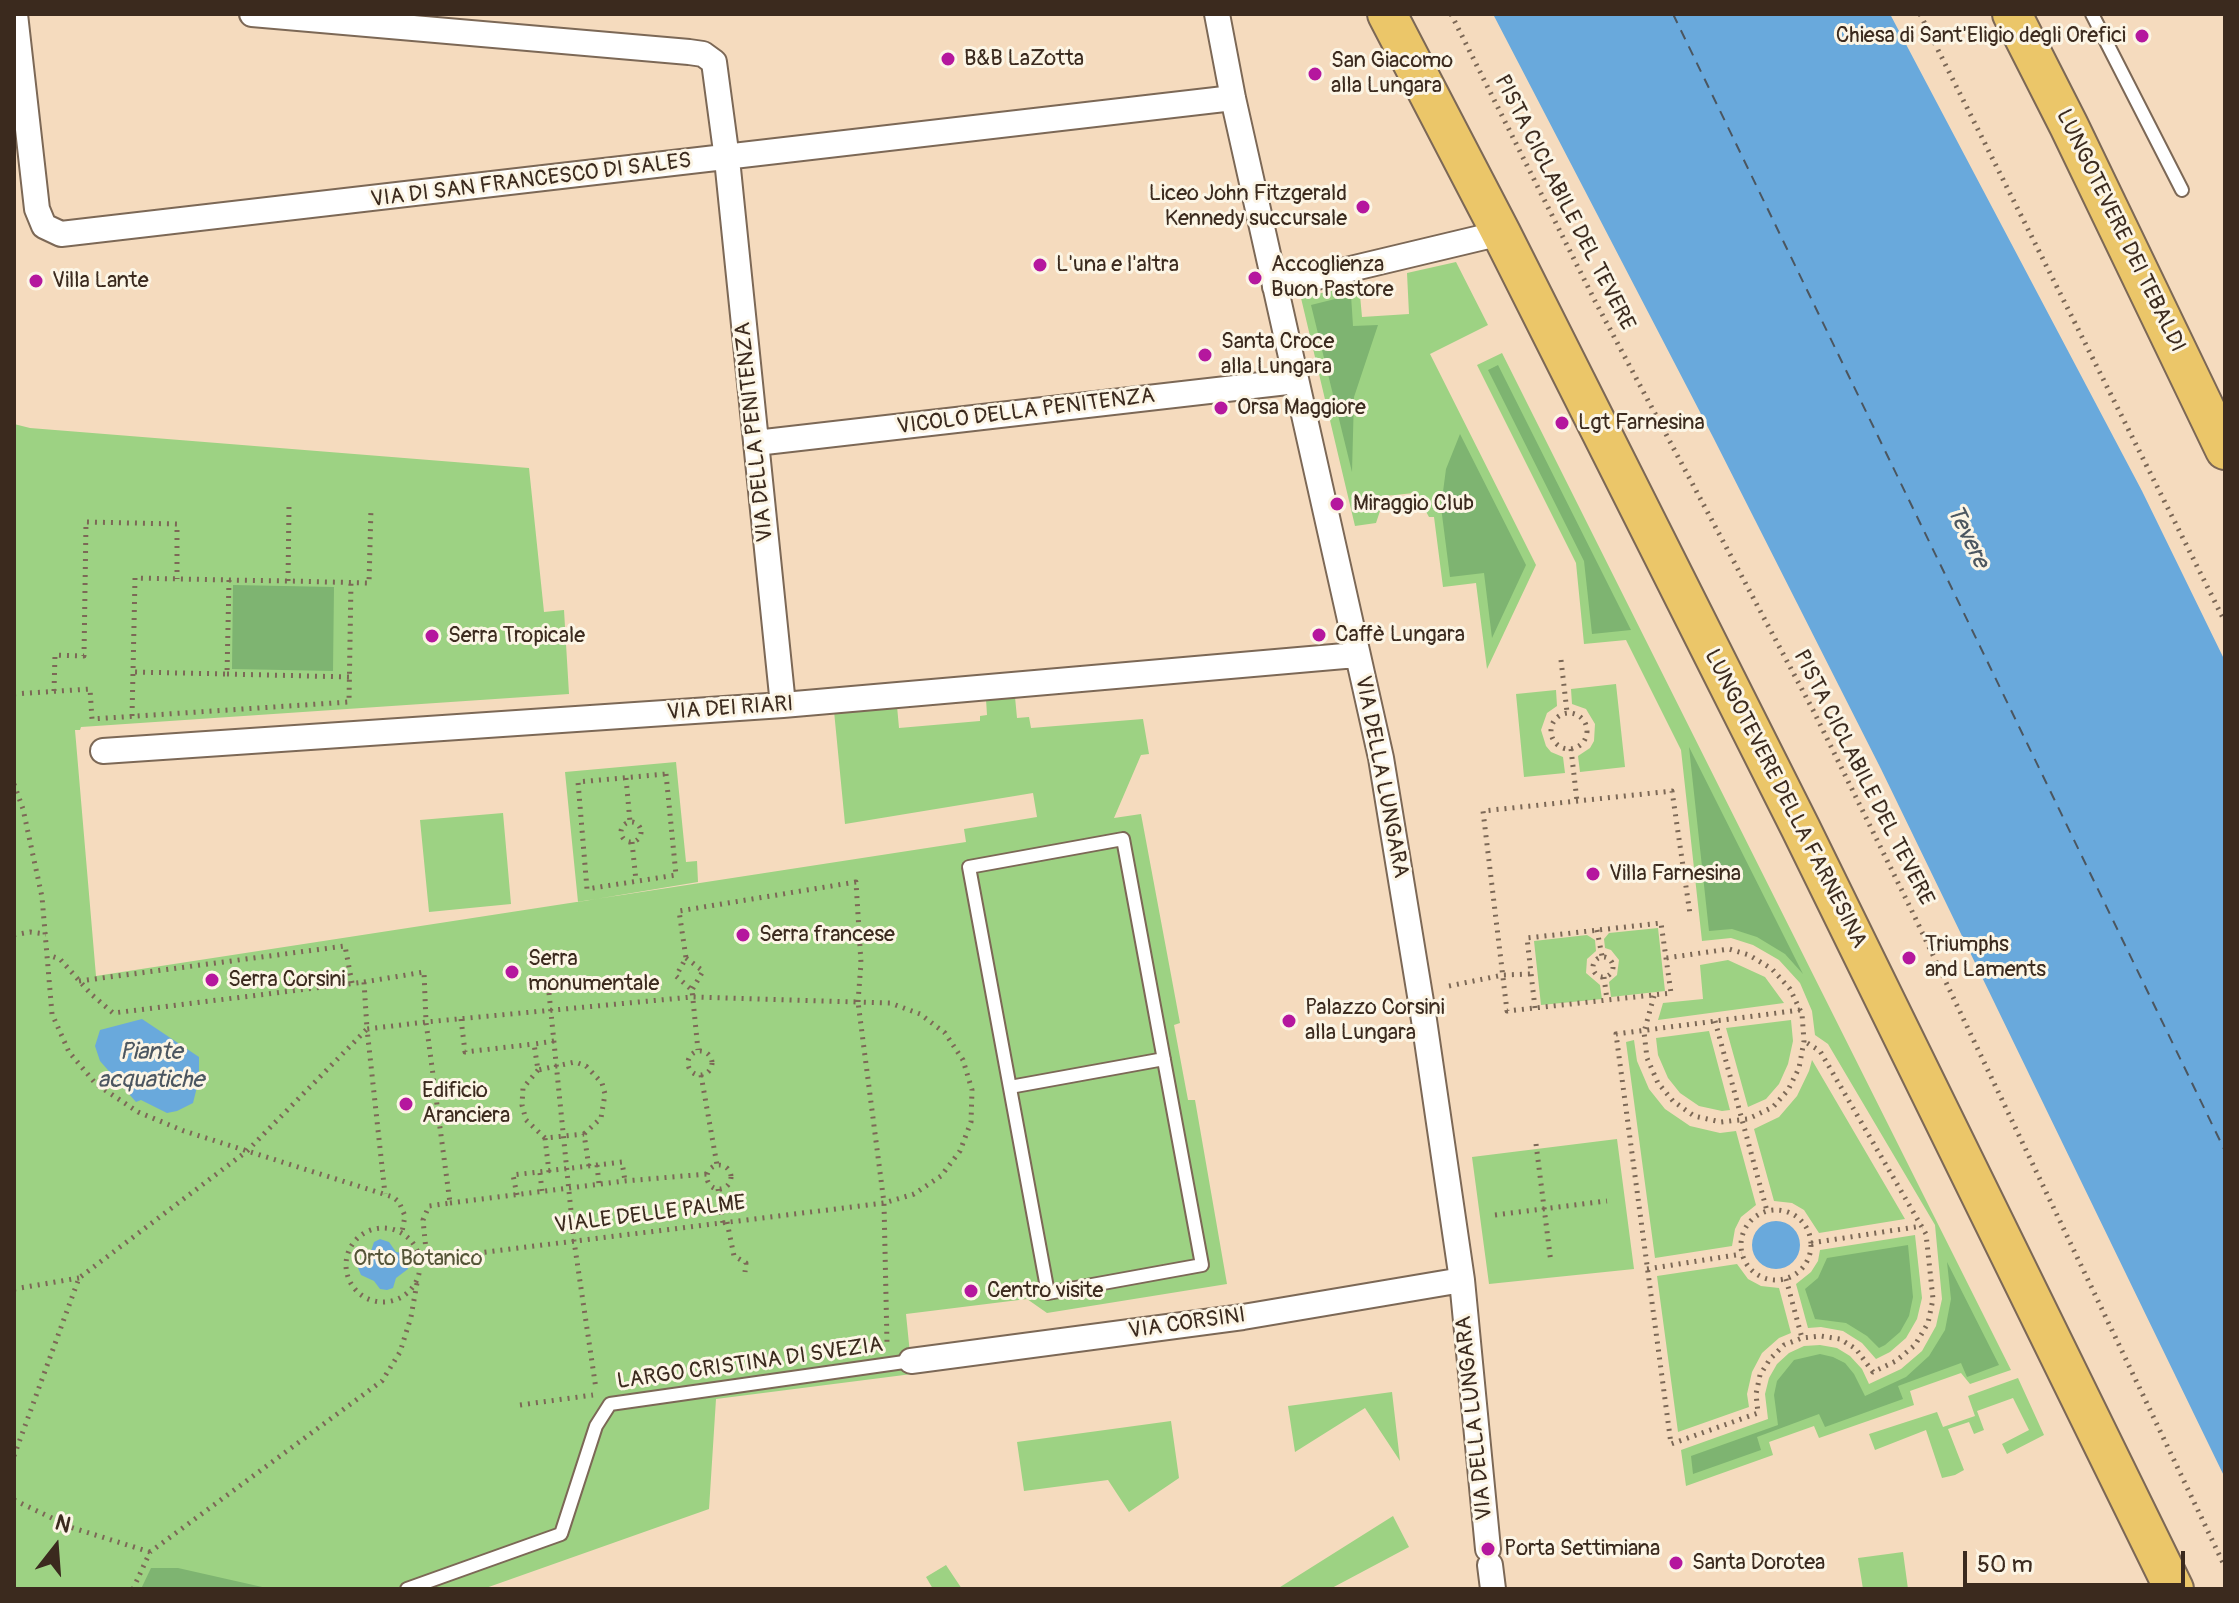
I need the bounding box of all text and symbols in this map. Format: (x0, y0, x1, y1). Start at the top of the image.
place label: Chiesa di Sant'Eligio degli Orefici (1836, 23, 2126, 49)
marker: Chiesa di Sant'Eligio degli Orefici (2133, 27, 2151, 45)
place label: B&B LaZotta (964, 46, 1084, 72)
place label: San Giacomo alla Lungara (1331, 48, 1453, 100)
marker: B&B LaZotta (939, 50, 957, 68)
marker: San Giacomo alla Lungara (1306, 65, 1324, 83)
street label: PISTA CICLABILE DEL TEVERE (1488, 71, 1640, 335)
street label: LUNGOTEVERE DEI TEBALDI (2050, 105, 2190, 357)
street label: VIA DI SAN FRANCESCO DI SALES (369, 148, 693, 214)
place label: Liceo John Fitzgerald Kennedy succursale (1149, 181, 1347, 232)
marker: Liceo John Fitzgerald Kennedy succursale (1354, 198, 1372, 216)
place label: L'una e l'altra (1056, 252, 1179, 278)
place label: Accoglienza Buon Pastore (1271, 252, 1394, 304)
marker: L'una e l'altra (1031, 256, 1049, 274)
place label: Villa Lante (52, 268, 148, 294)
marker: Accoglienza Buon Pastore (1246, 269, 1264, 287)
marker: Villa Lante (27, 272, 45, 290)
street label: VIA DELLA PENITENZA (730, 321, 780, 543)
place label: Santa Croce alla Lungara (1221, 329, 1334, 380)
marker: Santa Croce alla Lungara (1196, 346, 1214, 364)
street label: VICOLO DELLA PENITENZA (896, 383, 1156, 441)
place label: Orsa Maggiore (1237, 395, 1366, 421)
marker: Orsa Maggiore (1212, 399, 1230, 417)
place label: Lgt Farnesina (1578, 410, 1705, 436)
marker: Lgt Farnesina (1553, 414, 1571, 432)
place label: Miraggio Club (1353, 491, 1474, 517)
marker: Miraggio Club (1328, 495, 1346, 513)
water label: Tevere (1940, 501, 1994, 573)
place label: Caffè Lungara (1335, 622, 1465, 648)
place label: Serra Tropicale (448, 623, 585, 649)
marker: Caffè Lungara (1310, 626, 1328, 644)
marker: Serra Tropicale (423, 627, 441, 645)
street label: LUNGOTEVERE DELLA FARNESINA (1698, 645, 1872, 953)
street label: PISTA CICLABILE DEL TEVERE (1787, 646, 1939, 910)
street label: VIA DELLA LUNGARA (1348, 674, 1414, 880)
street label: VIA DEI RIARI (666, 691, 794, 727)
place label: Villa Farnesina (1609, 861, 1741, 887)
marker: Villa Farnesina (1584, 865, 1602, 883)
place label: Serra francese (759, 922, 895, 948)
marker: Serra francese (734, 926, 752, 944)
place label: Triumphs and Laments (1925, 932, 2046, 984)
place label: Serra monumentale (528, 946, 659, 998)
marker: Triumphs and Laments (1900, 949, 1918, 967)
marker: Serra monumentale (503, 963, 521, 981)
place label: Serra Corsini (228, 967, 346, 993)
marker: Serra Corsini (203, 971, 221, 989)
place label: Palazzo Corsini alla Lungara (1305, 995, 1445, 1046)
marker: Palazzo Corsini alla Lungara (1280, 1012, 1298, 1030)
water label: Piante acquatiche (98, 1039, 204, 1095)
place label: Edificio Aranciera (422, 1078, 510, 1130)
marker: Edificio Aranciera (397, 1095, 415, 1113)
street label: VIALE DELLE PALME (553, 1190, 747, 1240)
park label: Orto Botanico (353, 1246, 483, 1272)
place label: Centro visite (987, 1278, 1103, 1304)
marker: Centro visite (962, 1282, 980, 1300)
street label: VIA CORSINI (1127, 1303, 1247, 1345)
street label: VIA DELLA LUNGARA (1451, 1315, 1499, 1521)
street label: LARGO CRISTINA DI SVEZIA (615, 1332, 885, 1396)
north arrow (16, 1507, 96, 1587)
text: N (52, 1508, 74, 1540)
scale bar (1967, 1535, 2189, 1585)
place label: Porta Settimiana (1504, 1536, 1660, 1562)
marker: Porta Settimiana (1479, 1540, 1497, 1558)
place label: Santa Dorotea (1692, 1550, 1825, 1576)
text: 50 m (1977, 1550, 2033, 1579)
marker: Santa Dorotea (1667, 1554, 1685, 1572)

